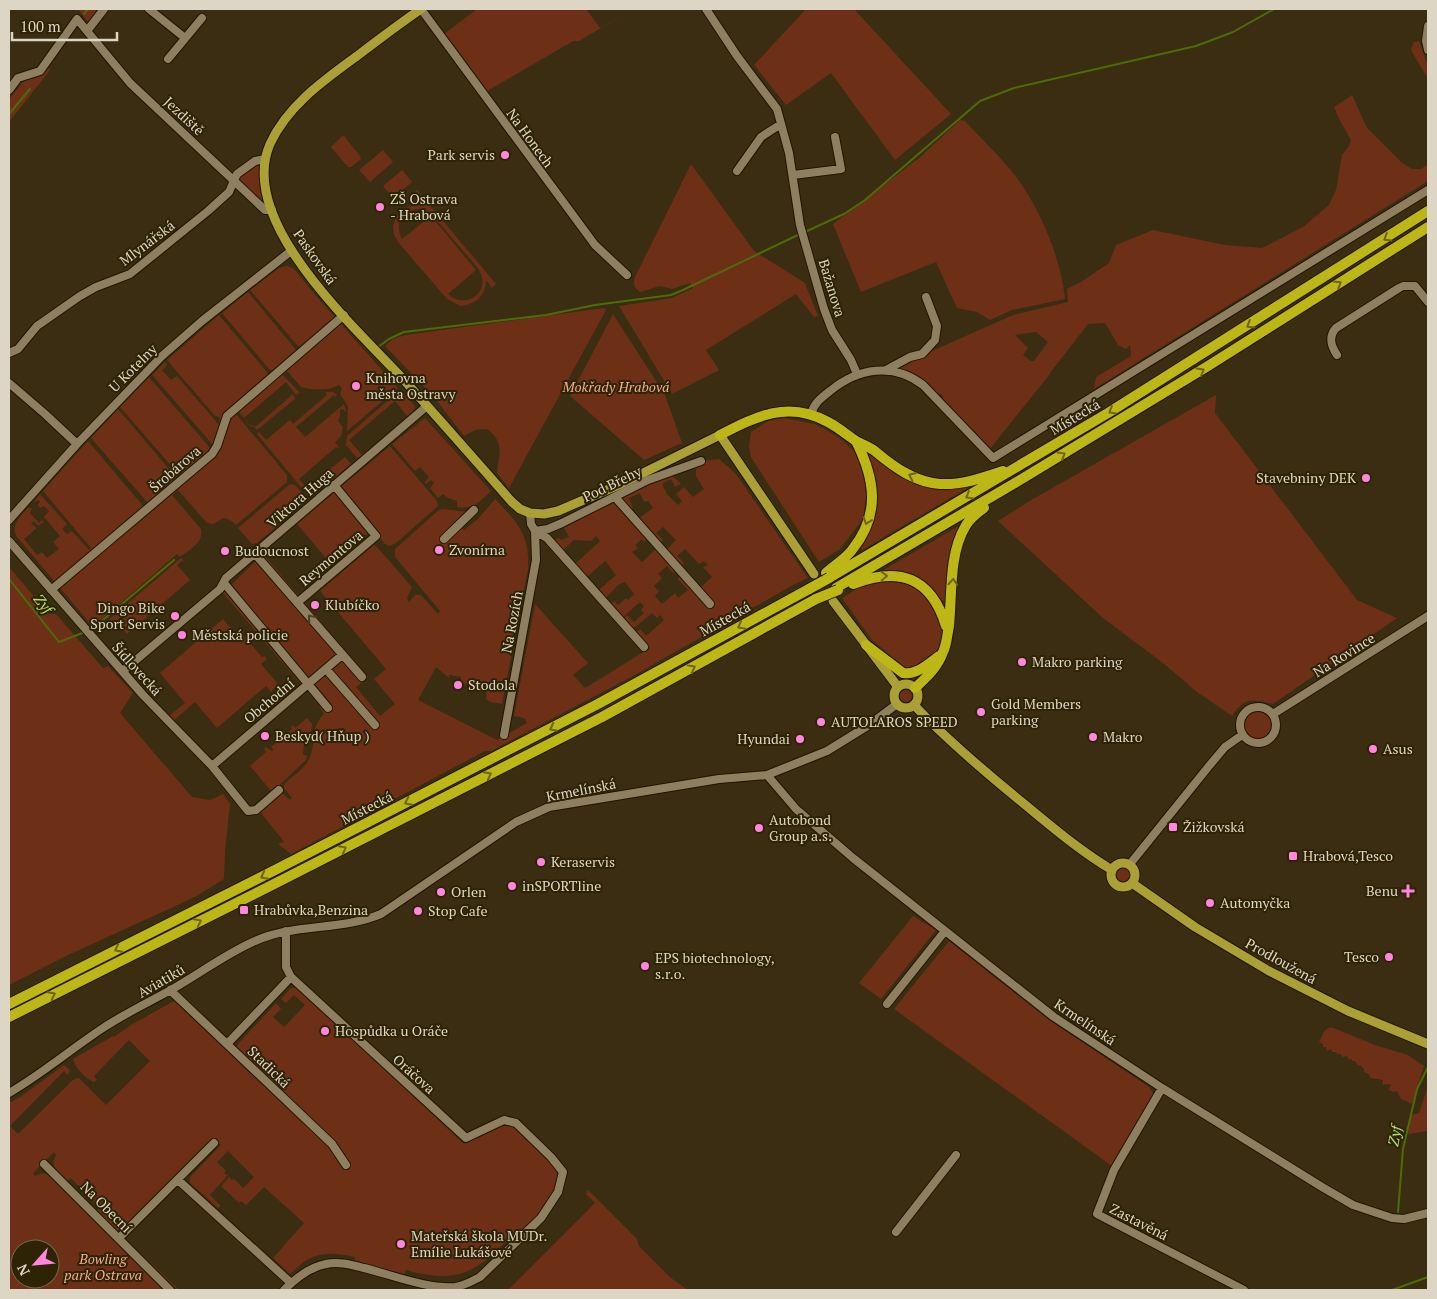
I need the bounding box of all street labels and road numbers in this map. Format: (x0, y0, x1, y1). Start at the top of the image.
street label: Jezdiště (160, 92, 209, 139)
street label: Na Honech (503, 104, 558, 171)
street label: Mlynářská (115, 216, 178, 270)
street label: Paskovská (289, 225, 341, 288)
street label: Bažanova (815, 257, 850, 319)
street label: U Kotelny (105, 339, 161, 396)
street label: Místecká (1046, 394, 1103, 439)
street label: Šrobárova (145, 441, 204, 496)
street label: Pod Břehy (579, 461, 645, 506)
street label: Viktora Huga (262, 463, 337, 532)
street label: Reymontova (295, 525, 366, 590)
street label: Na Rozích (496, 589, 527, 655)
street label: Místecká (696, 597, 754, 640)
street label: Na Rovince (1309, 628, 1378, 681)
street label: Šídlovecká (108, 638, 166, 700)
street label: Obchodní (239, 673, 299, 727)
street label: Krmelínská (544, 773, 617, 806)
street label: Místecká (338, 786, 396, 829)
street label: Prodloužená (1242, 933, 1320, 988)
street label: Aviatiků (134, 959, 188, 1002)
street label: Krmelínská (1051, 994, 1120, 1049)
street label: Stadická (244, 1042, 295, 1092)
street label: Oráčova (389, 1050, 440, 1098)
street label: Na Obecní (77, 1177, 137, 1237)
street label: Zastavěná (1107, 1199, 1172, 1244)

